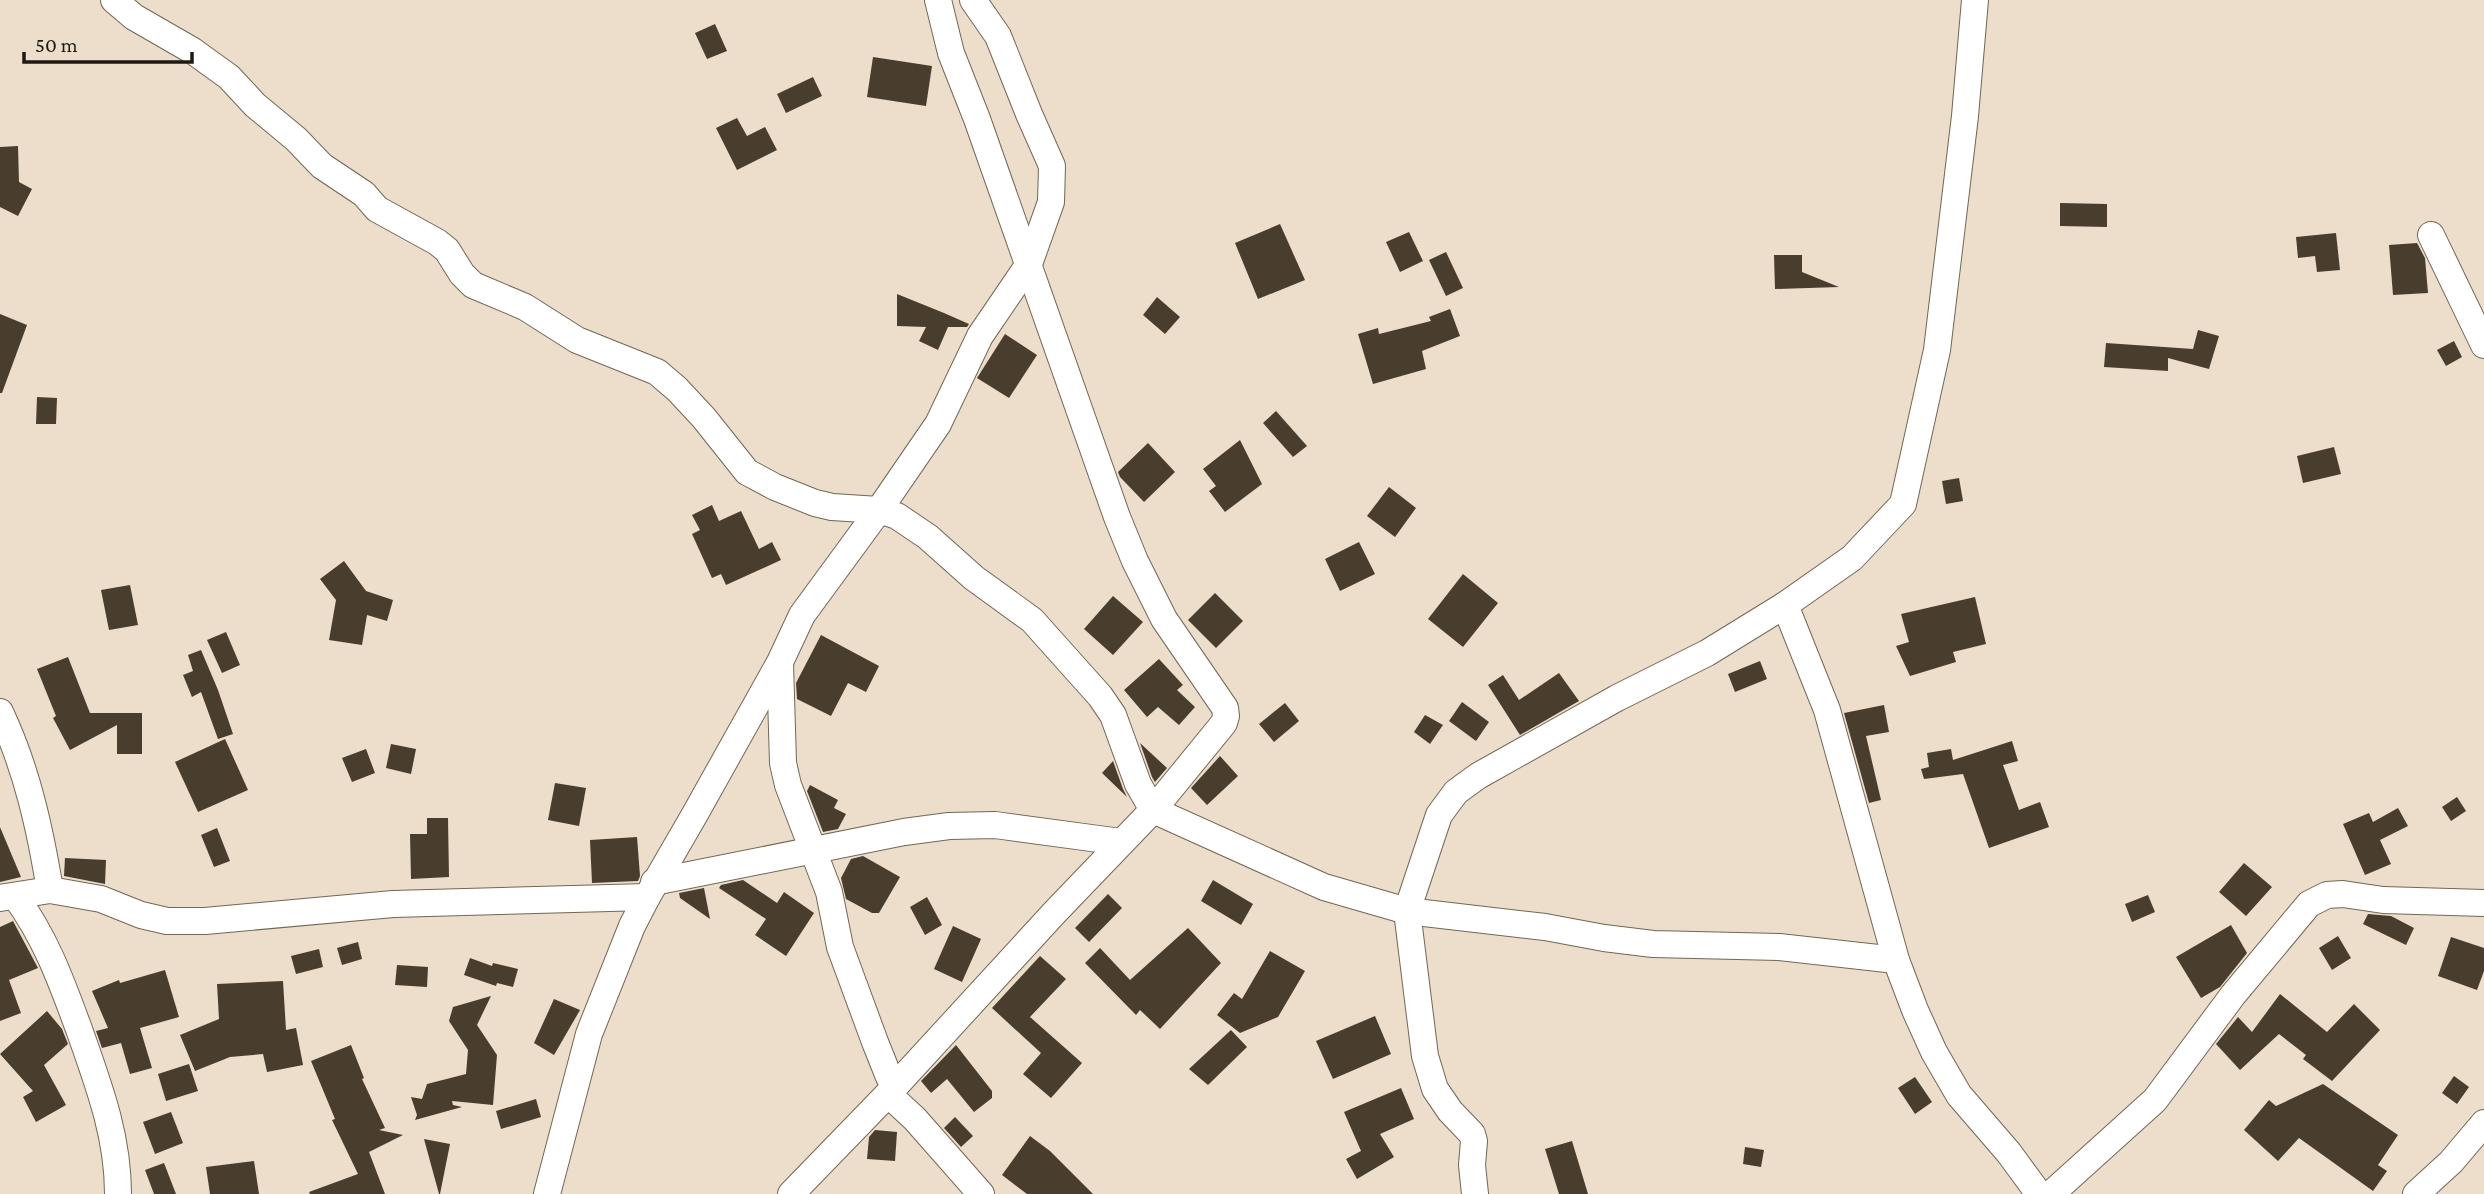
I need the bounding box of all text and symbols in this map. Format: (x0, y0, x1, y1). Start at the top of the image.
scale bar (24, 21, 192, 65)
text: 50 m (35, 33, 78, 57)

